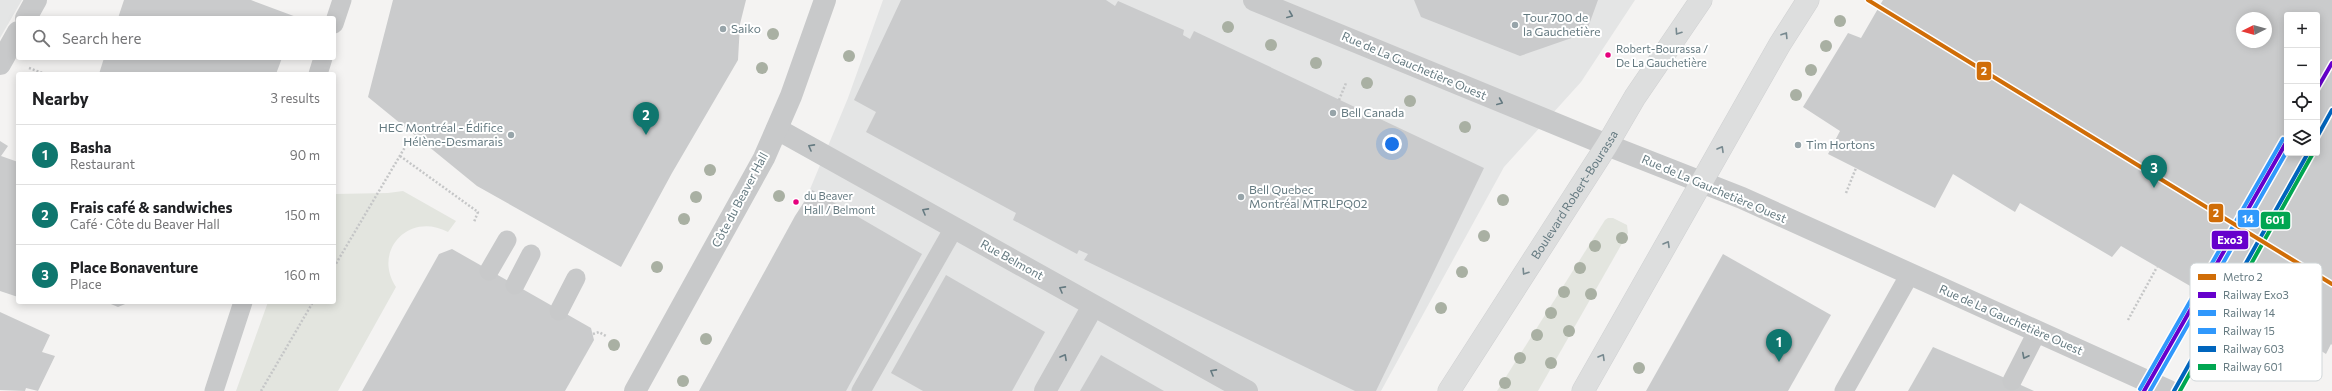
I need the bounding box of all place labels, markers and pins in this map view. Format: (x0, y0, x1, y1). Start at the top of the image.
place label: Tour 700 de la Gauchetière (1523, 10, 1601, 38)
marker: Tour 700 de la Gauchetière (1510, 20, 1520, 30)
place label: Saiko (731, 21, 761, 35)
marker: Saiko (718, 24, 728, 34)
place label: Robert-Bourassa / De La Gauchetière (1616, 42, 1708, 69)
marker: Robert-Bourassa / De La Gauchetière (1603, 50, 1613, 60)
pin: 2 (633, 102, 659, 135)
place label: Bell Canada (1341, 105, 1404, 119)
marker: Bell Canada (1328, 108, 1338, 118)
place label: HEC Montréal - Édifice Hélène-Desmarais (379, 120, 503, 148)
marker: HEC Montréal - Édifice Hélène-Desmarais (506, 130, 516, 140)
place label: Tim Hortons (1806, 137, 1875, 151)
marker: Tim Hortons (1793, 140, 1803, 150)
pin: 3 (2141, 155, 2167, 188)
place label: Bell Quebec Montréal MTRLPQ02 (1249, 182, 1368, 210)
place label: du Beaver Hall / Belmont (804, 189, 876, 216)
marker: Bell Quebec Montréal MTRLPQ02 (1236, 192, 1246, 202)
marker: du Beaver Hall / Belmont (791, 197, 801, 207)
pin: 1 (1766, 329, 1792, 362)

